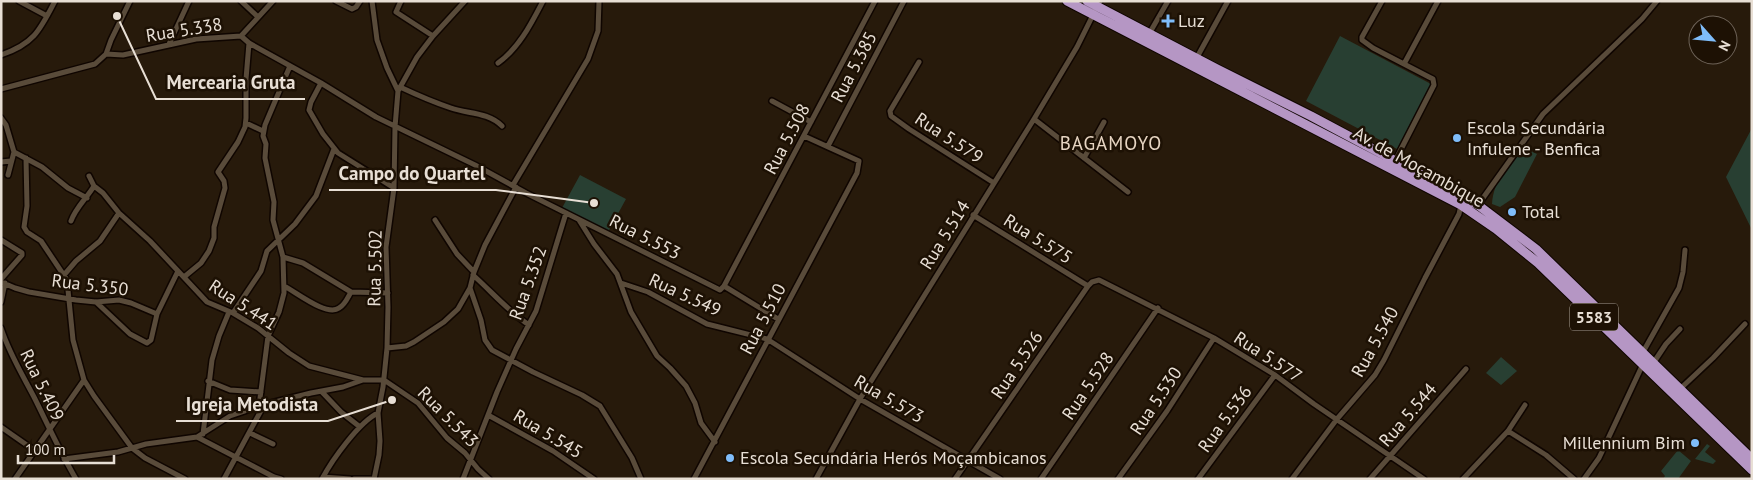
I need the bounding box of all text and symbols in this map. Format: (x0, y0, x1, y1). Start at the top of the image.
place label: Luz (1178, 9, 1205, 32)
street label: Rua 5.338 (144, 12, 224, 47)
marker: Luz (1162, 15, 1174, 27)
north arrow (1688, 15, 1738, 65)
street label: Rua 5.385 (825, 27, 882, 106)
text: N (1714, 38, 1735, 54)
callout: Mercearia Gruta (156, 65, 305, 99)
text: Mercearia Gruta (167, 70, 295, 94)
street label: Rua 5.508 (758, 99, 815, 178)
street label: Rua 5.579 (911, 107, 988, 168)
place label: Escola Secundária Infulene - Benfica (1467, 116, 1605, 160)
street label: Av. de Moçambique (1349, 121, 1489, 212)
district label: BAGAMOYO (1060, 131, 1162, 155)
marker: Escola Secundária Infulene - Benfica (1451, 132, 1463, 144)
callout: Campo do Quartel (329, 156, 496, 190)
text: Campo do Quartel (339, 161, 486, 185)
street label: Rua 5.514 (914, 196, 975, 274)
place label: Total (1522, 200, 1560, 223)
marker: Total (1506, 206, 1518, 218)
street label: Rua 5.575 (999, 208, 1077, 269)
street label: Rua 5.553 (606, 209, 685, 264)
street label: Rua 5.502 (362, 229, 387, 307)
street label: Rua 5.352 (504, 243, 552, 323)
street label: Rua 5.350 (50, 268, 130, 301)
street label: Rua 5.549 (645, 268, 725, 321)
street label: Rua 5.441 (205, 274, 282, 335)
street label: Rua 5.510 (734, 279, 791, 358)
street label: Rua 5.540 (1346, 302, 1403, 381)
road number: 5583 (1570, 304, 1618, 330)
street label: Rua 5.526 (986, 326, 1048, 403)
street label: Rua 5.577 (1230, 326, 1307, 387)
street label: Rua 5.409 (15, 345, 70, 424)
street label: Rua 5.528 (1057, 347, 1119, 424)
street label: Rua 5.530 (1125, 362, 1187, 439)
street label: Rua 5.573 (850, 369, 928, 428)
street label: Rua 5.544 (1374, 378, 1442, 451)
street label: Rua 5.543 (413, 381, 484, 452)
street label: Rua 5.536 (1193, 381, 1257, 457)
callout: Igreja Metodista (176, 387, 328, 421)
text: Igreja Metodista (186, 392, 318, 416)
street label: Rua 5.545 (509, 404, 587, 463)
place label: Millennium Bim (1563, 431, 1685, 454)
scale bar (18, 432, 114, 464)
marker: Millennium Bim (1689, 437, 1701, 449)
text: 100 m (25, 440, 66, 459)
place label: Escola Secundária Herós Moçambicanos (740, 446, 1047, 469)
marker: Escola Secundária Herós Moçambicanos (724, 452, 736, 464)

